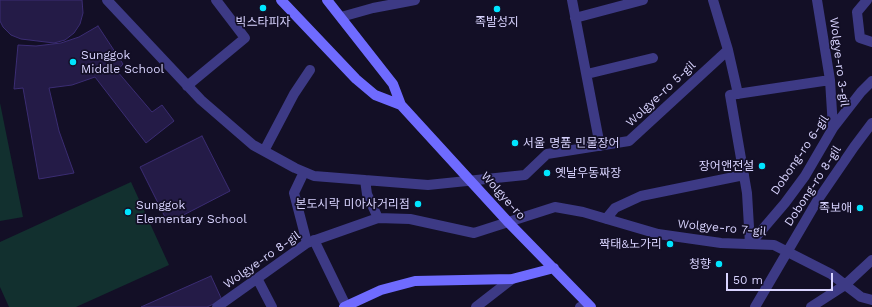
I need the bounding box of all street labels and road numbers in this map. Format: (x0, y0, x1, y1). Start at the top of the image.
street label: Wolgye-ro 3-gil (826, 16, 852, 108)
street label: Wolgye-ro 5-gil (623, 58, 699, 130)
street label: Dobong-ro 6-gil (768, 112, 832, 198)
street label: Dobong-ro 8-gil (782, 143, 844, 229)
street label: Wolgye-ro (478, 169, 528, 223)
street label: Wolgye-ro 7-gil (677, 217, 767, 239)
street label: Wolgye-ro 8-gil (221, 228, 303, 292)

